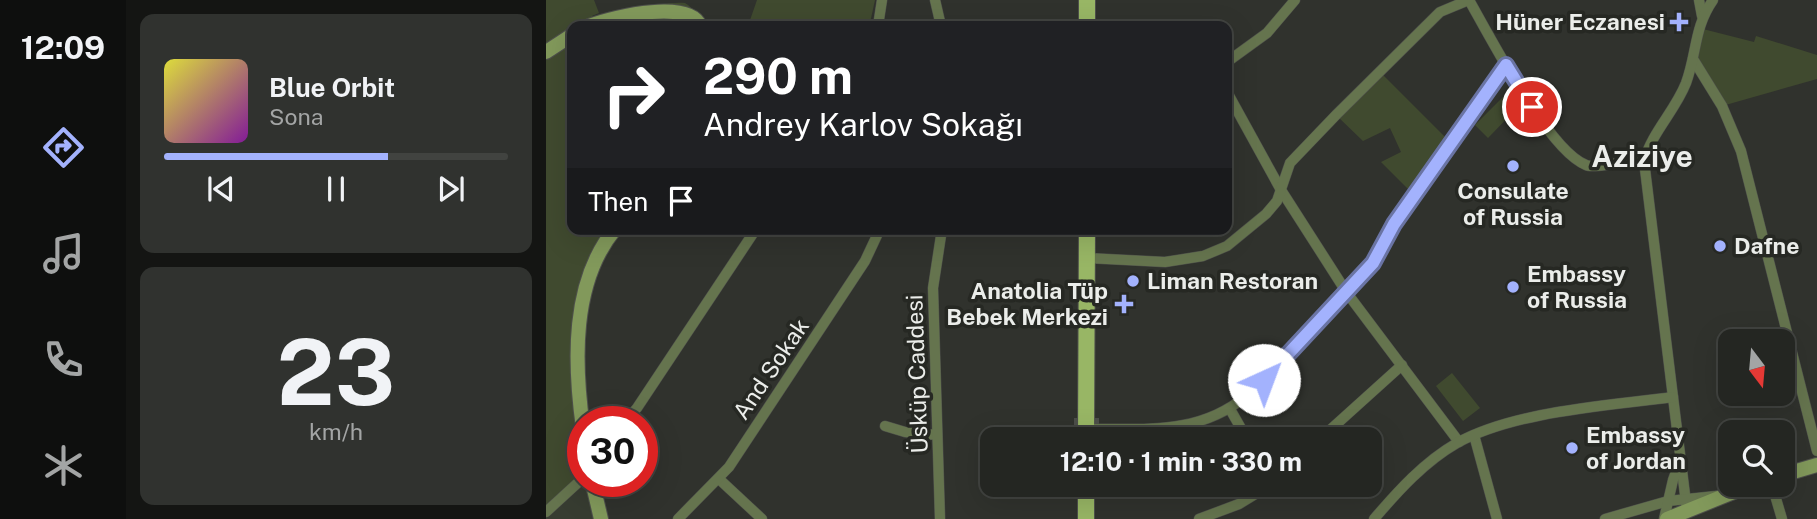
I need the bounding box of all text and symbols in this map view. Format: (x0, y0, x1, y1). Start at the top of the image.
place label: Hüner Eczanesi (1495, 8, 1665, 35)
marker: Hüner Eczanesi (1671, 14, 1687, 30)
text: 12:09 (21, 29, 105, 66)
text: 290 m (703, 47, 853, 105)
icon: right (588, 49, 679, 140)
text: Blue Orbit (269, 72, 395, 103)
pin (1502, 77, 1562, 137)
icon: arrive (1513, 88, 1551, 126)
text: Sona (269, 103, 323, 130)
text: Andrey Karlov Sokağı (703, 106, 1023, 143)
icon: directions (39, 123, 88, 172)
district label: Aziziye (1591, 138, 1693, 174)
marker: Consulate of Russia (1505, 158, 1521, 174)
icon: previous (202, 170, 240, 208)
icon: pause (317, 170, 355, 208)
icon: next (432, 170, 470, 208)
place label: Consulate of Russia (1457, 177, 1569, 230)
icon: arrive (662, 182, 700, 220)
text: Then (588, 186, 648, 217)
icon: music (39, 229, 88, 278)
place label: Dafne (1734, 232, 1799, 259)
marker: Dafne (1712, 238, 1728, 254)
place label: Embassy of Russia (1527, 260, 1627, 313)
place label: Liman Restoran (1147, 267, 1318, 294)
marker: Liman Restoran (1125, 273, 1141, 289)
place label: Anatolia Tüp Bebek Merkezi (946, 277, 1108, 330)
marker: Embassy of Russia (1505, 279, 1521, 295)
street label: Üsküp Caddesi (900, 294, 933, 454)
marker: Anatolia Tüp Bebek Merkezi (1114, 294, 1134, 314)
street label: And Sokak (727, 313, 814, 424)
text: 23 (277, 319, 395, 425)
north arrow (1718, 329, 1796, 406)
map controls (1718, 329, 1795, 497)
icon: phone (39, 335, 88, 384)
position arrow (1227, 343, 1301, 417)
speed limit sign: 30 (567, 406, 658, 497)
text: km/h (309, 418, 363, 445)
button: search (1718, 420, 1795, 497)
place label: Embassy of Jordan (1586, 421, 1686, 474)
marker: Embassy of Jordan (1564, 440, 1580, 456)
icon: climate (39, 441, 88, 490)
text: 12:10 · 1 min · 330 m (1060, 446, 1302, 477)

